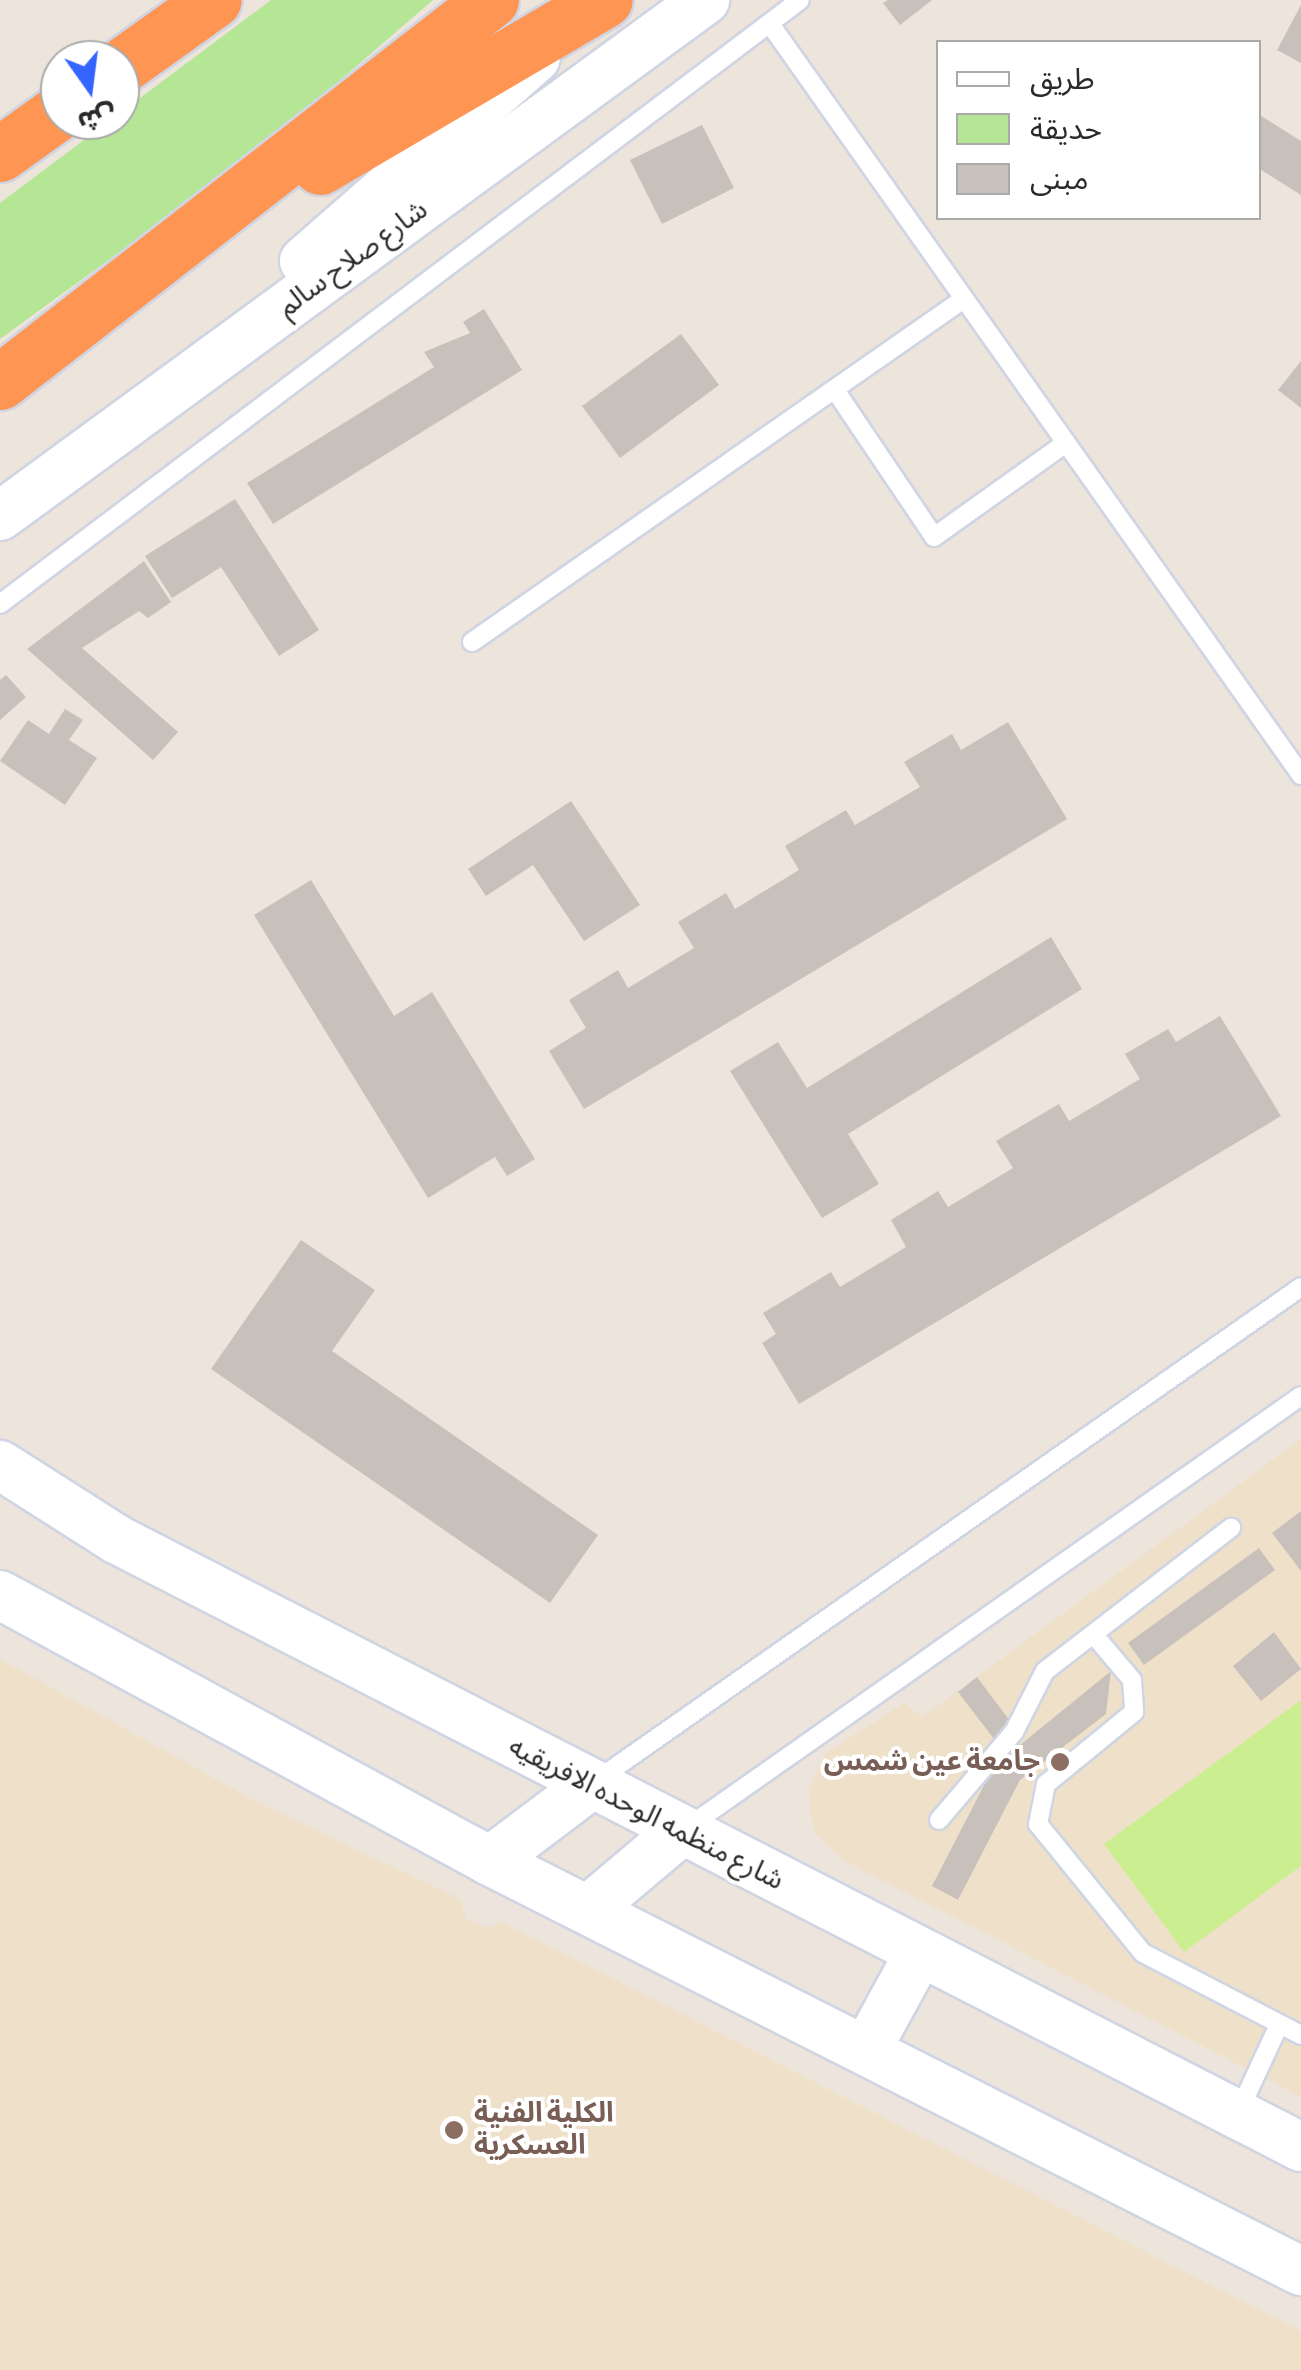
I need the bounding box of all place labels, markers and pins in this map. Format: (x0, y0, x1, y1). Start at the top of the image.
place label: جامعة عين شمس (824, 1745, 1040, 1779)
marker: جامعة عين شمس (1049, 1751, 1071, 1773)
place label: الكلية الفنية العسكرية (474, 2097, 614, 2163)
marker: الكلية الفنية العسكرية (443, 2119, 465, 2141)

